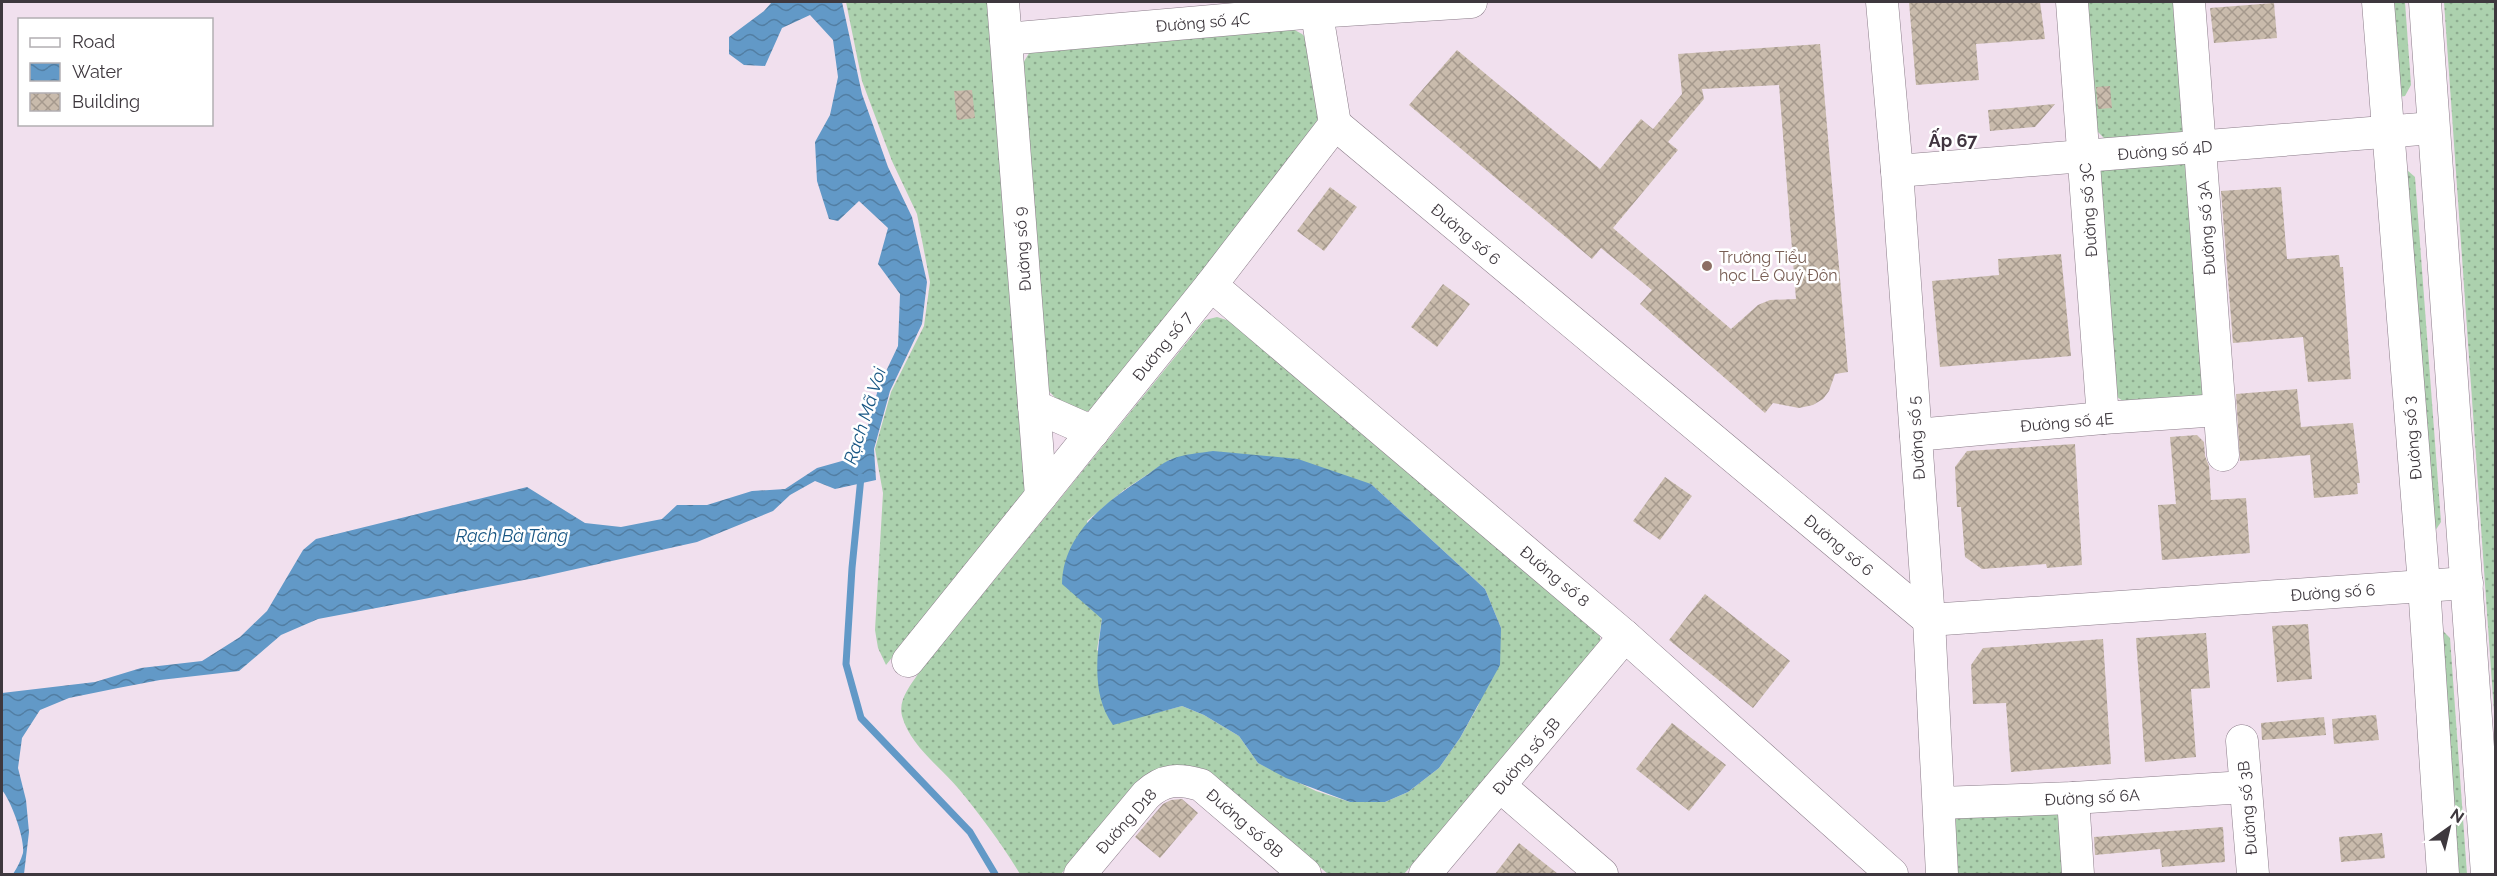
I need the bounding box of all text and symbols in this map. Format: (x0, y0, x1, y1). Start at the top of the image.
street label: Đường số 4C (1155, 9, 1251, 36)
legend (18, 18, 213, 126)
text: Road (72, 31, 115, 52)
text: Water (72, 61, 123, 82)
text: Building (72, 91, 140, 112)
district label: Ấp 67 (1929, 128, 1978, 151)
street label: Đường số 4D (2117, 137, 2213, 164)
street label: Đường số 3C (2076, 162, 2101, 258)
street label: Đường số 3A (2194, 180, 2219, 276)
street label: Đường số 6 (1427, 200, 1504, 269)
street label: Đường số 9 (1010, 206, 1035, 292)
place label: Trường Tiểu học Lê Quý Đôn (1719, 248, 1838, 285)
marker: Trường Tiểu học Lê Quý Đôn (1700, 259, 1714, 273)
street label: Đường số 7 (1129, 307, 1196, 385)
water label: Rạch Mã Voi (839, 364, 890, 467)
street label: Đường số 5 (1904, 395, 1929, 480)
street label: Đường số 3 (2399, 395, 2426, 480)
street label: Đường số 4E (2020, 409, 2115, 436)
street label: Đường số 6 (1800, 511, 1877, 580)
water label: Rạch Bà Tàng (456, 525, 569, 546)
street label: Đường số 8 (1516, 542, 1593, 611)
street label: Đường số 6 (2290, 580, 2376, 605)
street label: Đường số 5B (1489, 714, 1564, 799)
street label: Đường số 3B (2234, 760, 2261, 856)
street label: Đường D18 (1092, 785, 1161, 858)
street label: Đường số 8B (1202, 785, 1287, 862)
street label: Đường số 6A (2044, 786, 2140, 809)
north arrow (2419, 798, 2479, 858)
text: N (2447, 805, 2467, 827)

